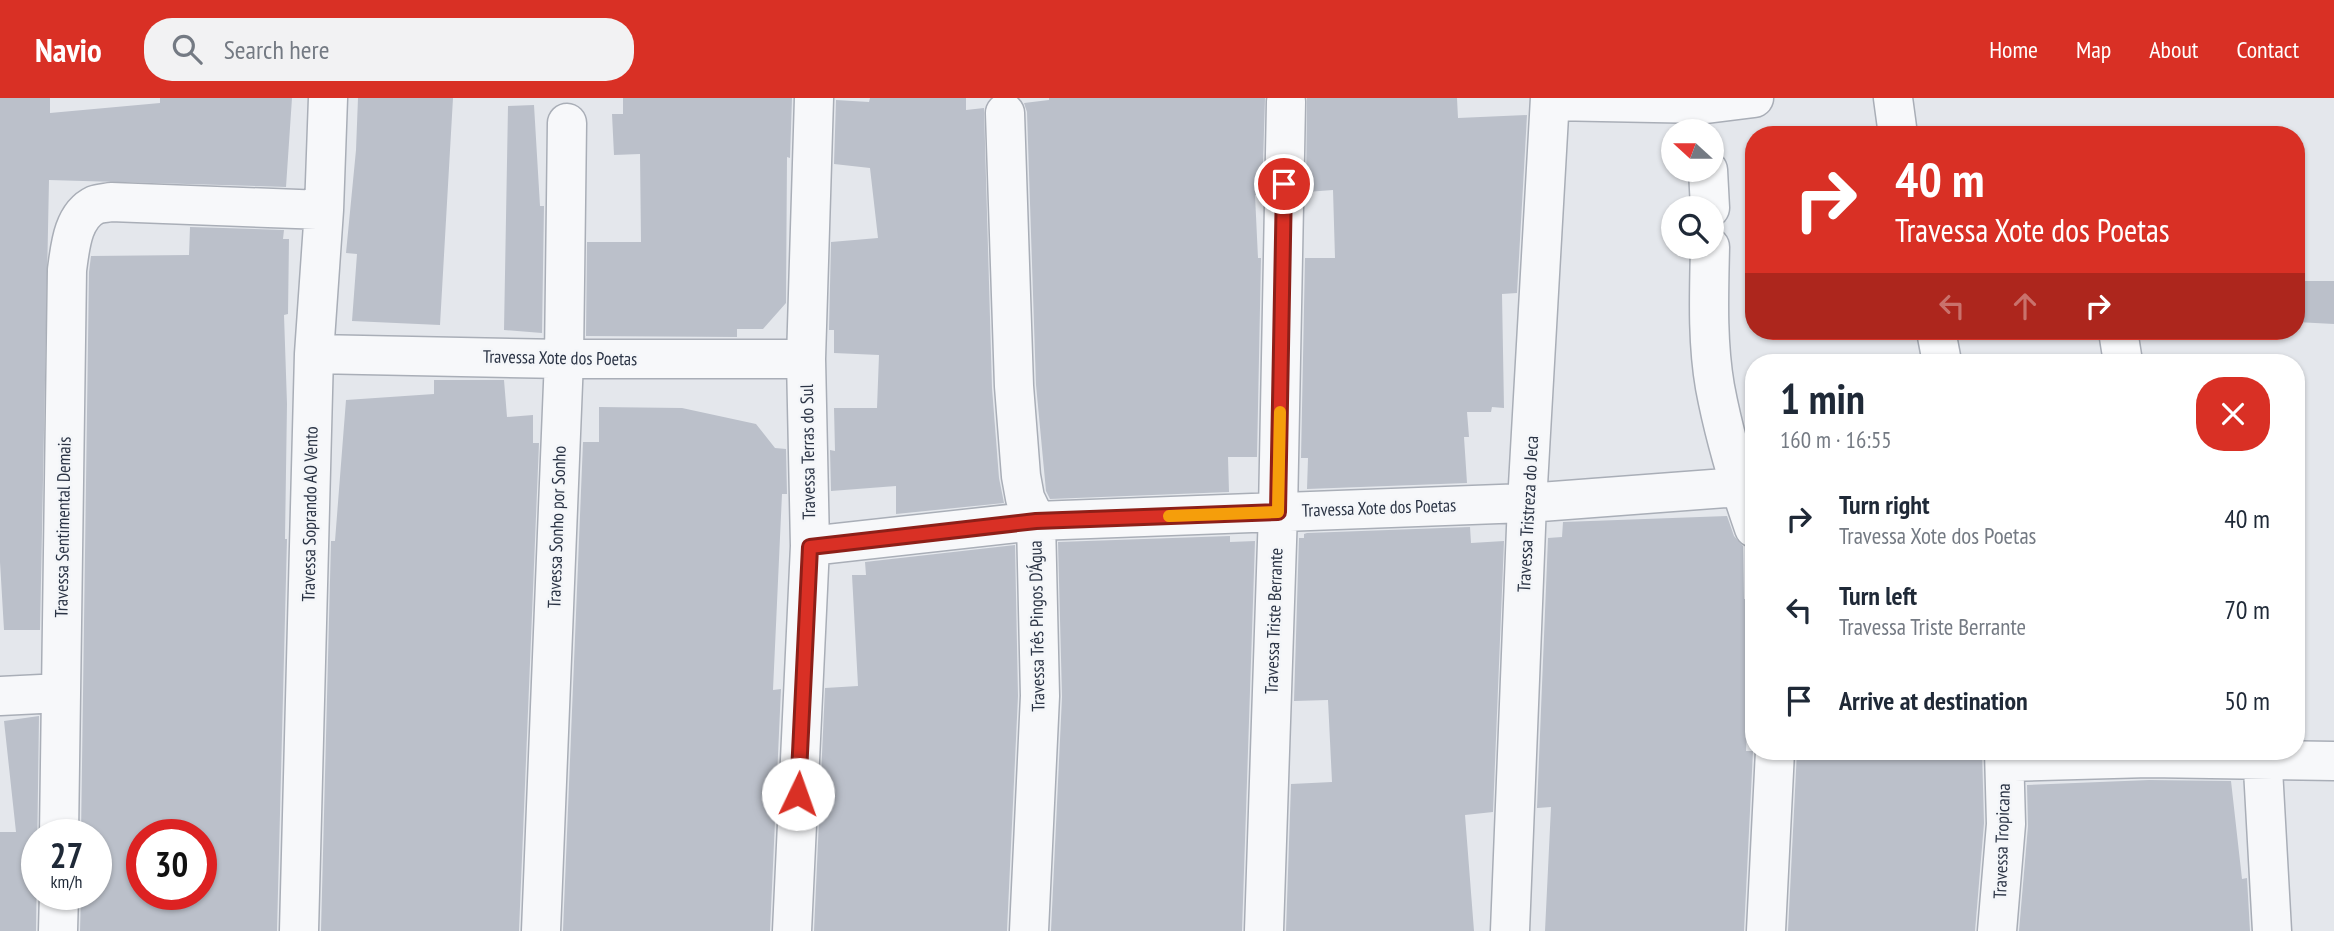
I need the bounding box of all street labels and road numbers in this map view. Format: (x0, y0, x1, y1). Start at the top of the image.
street label: Travessa Xote dos Poetas (483, 345, 637, 370)
street label: Travessa Terras do Sul (795, 383, 820, 520)
street label: Travessa Soprando AO Vento (296, 426, 323, 602)
street label: Travessa Tristreza do Jeca (1512, 435, 1543, 593)
street label: Travessa Sentimental Demais (49, 436, 76, 618)
street label: Travessa Sonho por Sonho (542, 445, 571, 609)
street label: Travessa Xote dos Poetas (1301, 493, 1457, 522)
street label: Travessa Três Pingos D'Água (1024, 540, 1049, 712)
street label: Travessa Triste Berrante (1259, 547, 1288, 695)
street label: Travessa Tropicana (1988, 783, 2015, 899)

